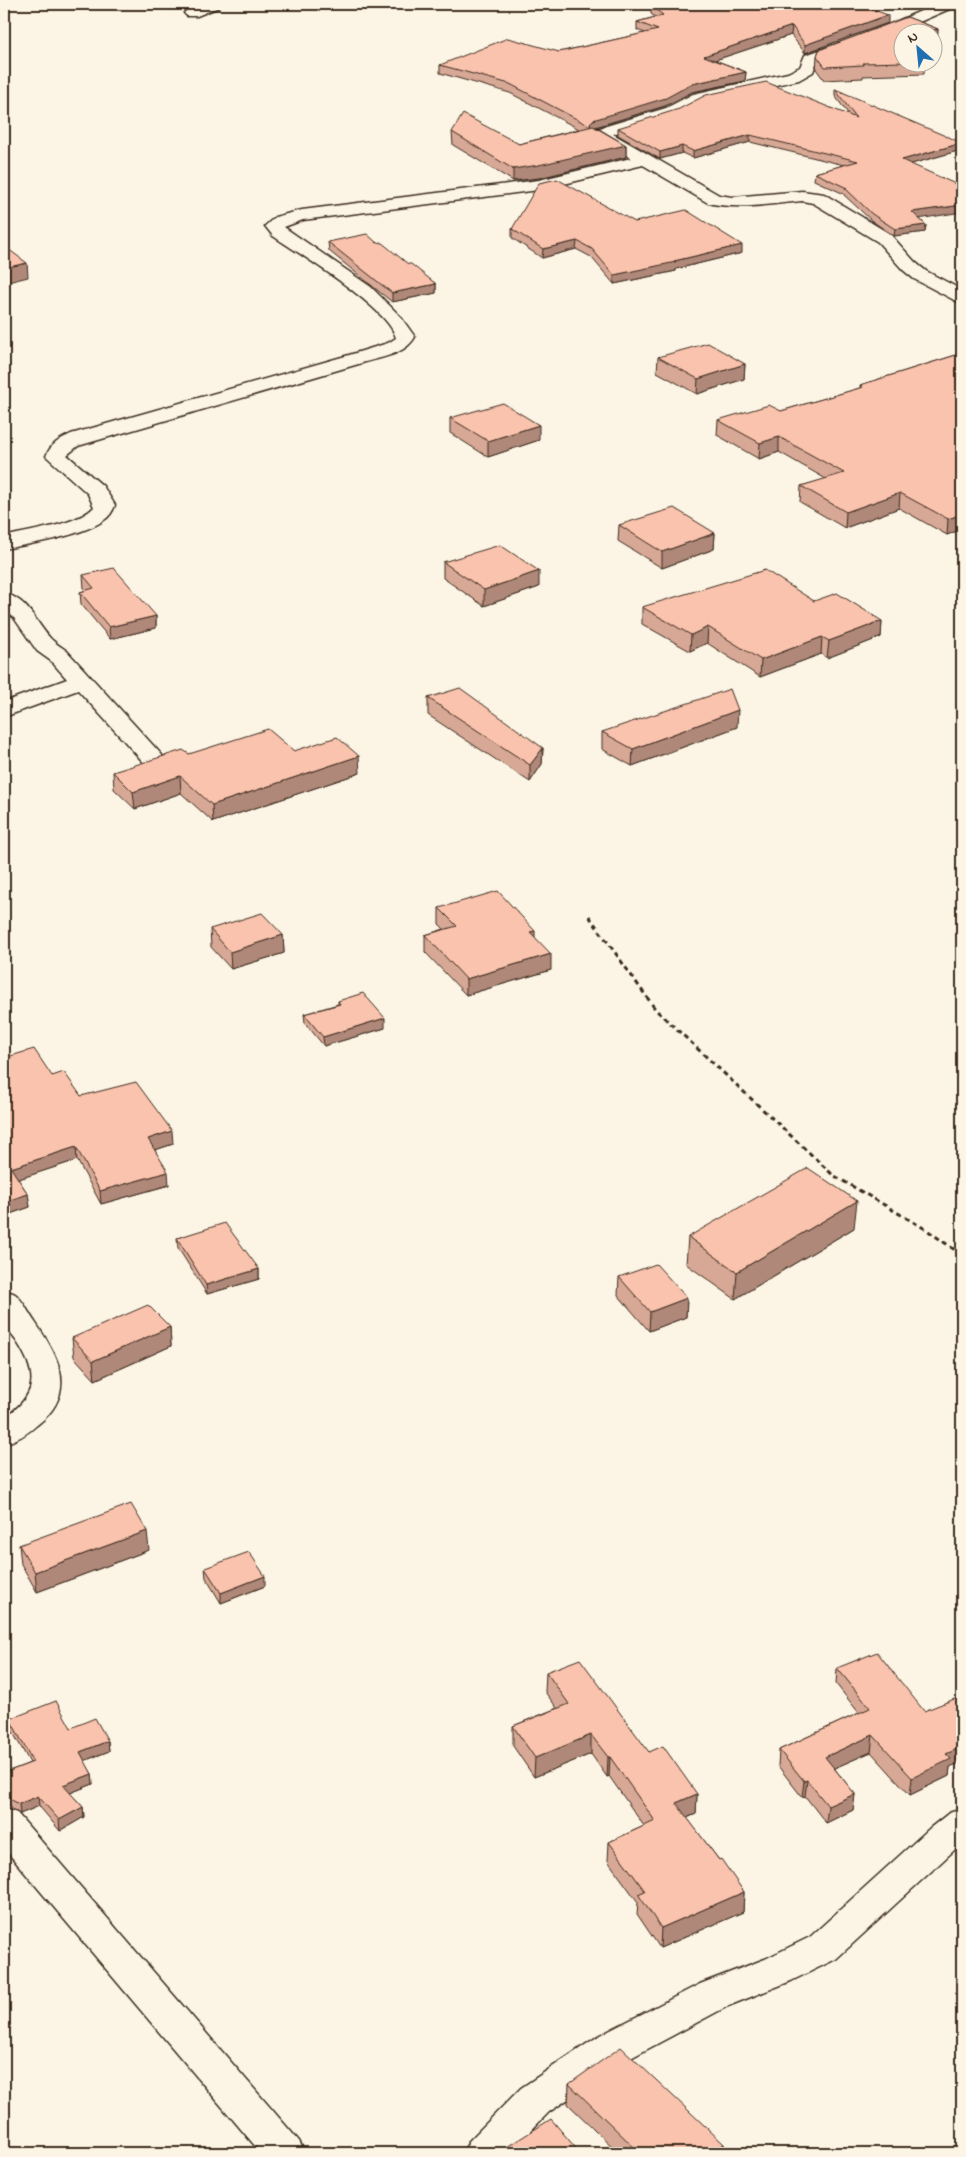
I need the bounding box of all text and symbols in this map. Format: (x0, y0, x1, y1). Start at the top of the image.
north arrow (894, 22, 944, 72)
text: N (904, 26, 922, 49)

